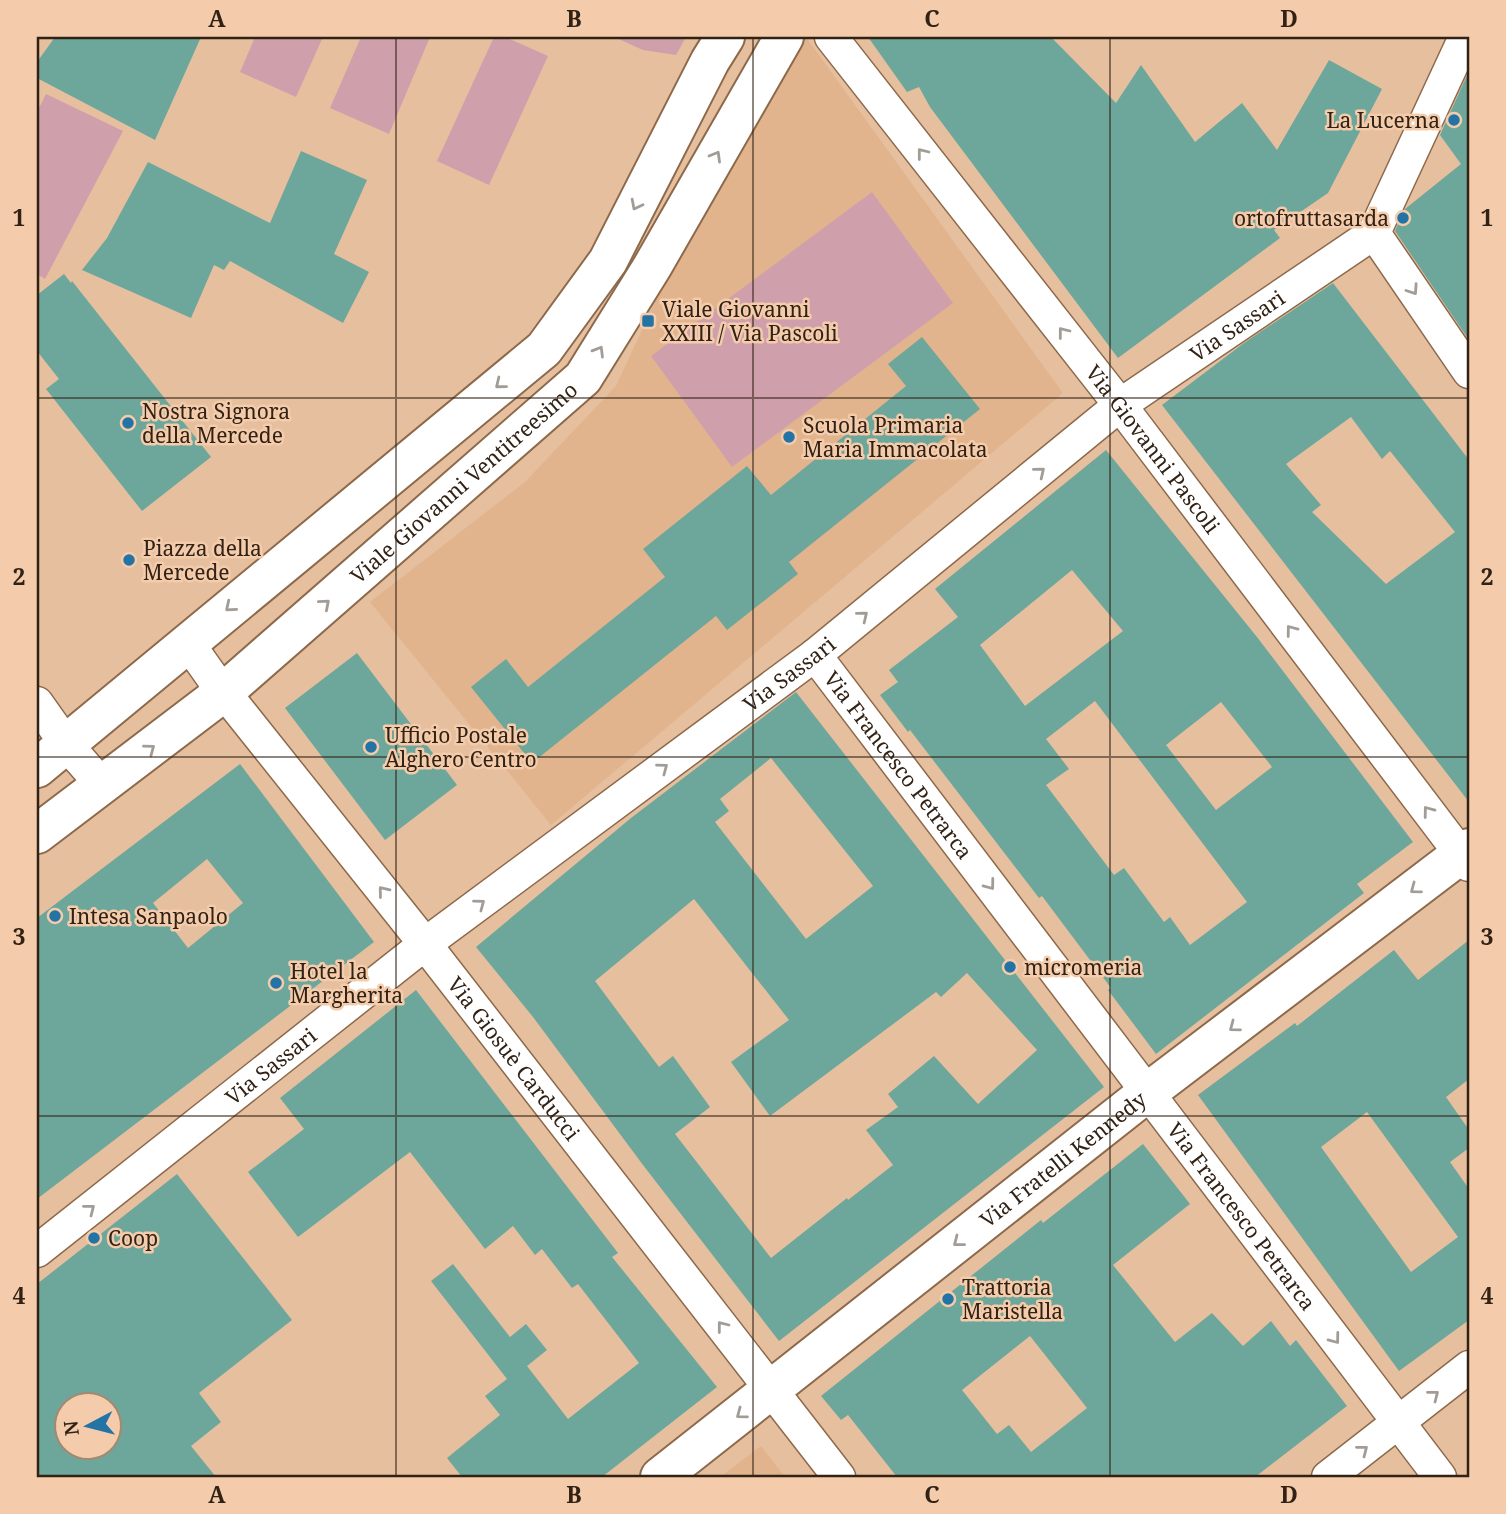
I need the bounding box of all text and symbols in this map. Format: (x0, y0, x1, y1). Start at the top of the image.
text: A (208, 2, 226, 34)
text: B (566, 2, 582, 34)
text: C (924, 2, 940, 34)
text: D (1280, 2, 1298, 34)
place label: La Lucerna (1326, 106, 1440, 134)
marker: La Lucerna (1446, 112, 1462, 128)
one-way arrow (918, 149, 931, 161)
one-way arrow (708, 150, 721, 163)
one-way arrow (631, 198, 645, 210)
text: 1 (13, 201, 26, 233)
text: 1 (1481, 201, 1494, 233)
place label: ortofruttasarda (1234, 204, 1389, 232)
marker: ortofruttasarda (1395, 210, 1411, 226)
one-way arrow (1405, 282, 1417, 295)
street label: Via Sassari (1184, 283, 1290, 368)
place label: Viale Giovanni XXIII / Via Pascoli (662, 295, 838, 347)
marker: Viale Giovanni XXIII / Via Pascoli (640, 313, 656, 329)
one-way arrow (1059, 328, 1072, 340)
one-way arrow (591, 346, 604, 359)
street label: Via Giovanni Pascoli (1080, 359, 1227, 539)
street label: Viale Giovanni Ventitreesimo (344, 376, 583, 590)
one-way arrow (495, 376, 508, 388)
place label: Nostra Signora della Mercede (142, 397, 290, 449)
place label: Scuola Primaria Maria Immacolata (803, 411, 988, 463)
marker: Nostra Signora della Mercede (120, 415, 136, 431)
marker: Scuola Primaria Maria Immacolata (781, 429, 797, 445)
one-way arrow (1032, 467, 1044, 480)
place label: Piazza della Mercede (143, 534, 262, 586)
marker: Piazza della Mercede (121, 552, 137, 568)
text: 2 (13, 560, 26, 592)
text: 2 (1481, 560, 1494, 592)
one-way arrow (226, 599, 239, 611)
one-way arrow (317, 600, 330, 612)
one-way arrow (856, 611, 868, 624)
one-way arrow (1286, 625, 1299, 637)
street label: Via Sassari (737, 630, 841, 718)
street label: Via Francesco Petrarca (818, 665, 979, 865)
place label: Ufficio Postale Alghero Centro (385, 721, 537, 773)
marker: Ufficio Postale Alghero Centro (363, 739, 379, 755)
one-way arrow (142, 744, 154, 757)
one-way arrow (655, 764, 668, 776)
one-way arrow (1424, 806, 1437, 819)
one-way arrow (982, 877, 995, 889)
one-way arrow (1410, 881, 1423, 894)
one-way arrow (378, 886, 391, 898)
one-way arrow (472, 899, 485, 912)
place label: Intesa Sanpaolo (69, 902, 228, 930)
marker: Intesa Sanpaolo (47, 908, 63, 924)
text: 3 (13, 920, 26, 952)
text: 3 (1481, 920, 1494, 952)
place label: micromeria (1024, 953, 1142, 981)
place label: Hotel la Margherita (290, 957, 403, 1009)
marker: micromeria (1002, 959, 1018, 975)
street label: Via Giosuè Carducci (441, 971, 586, 1146)
marker: Hotel la Margherita (268, 975, 284, 991)
one-way arrow (1229, 1018, 1241, 1031)
street label: Via Sassari (219, 1021, 322, 1111)
street label: Via Fratelli Kennedy (974, 1085, 1152, 1234)
street label: Via Francesco Petrarca (1161, 1116, 1322, 1316)
one-way arrow (82, 1205, 95, 1217)
place label: Coop (108, 1224, 158, 1252)
marker: Coop (86, 1230, 102, 1246)
one-way arrow (953, 1234, 966, 1247)
place label: Trattoria Maristella (962, 1273, 1063, 1325)
text: 4 (13, 1279, 26, 1311)
text: 4 (1481, 1279, 1494, 1311)
marker: Trattoria Maristella (940, 1291, 956, 1307)
one-way arrow (717, 1322, 730, 1334)
one-way arrow (1327, 1331, 1340, 1344)
one-way arrow (1426, 1390, 1438, 1403)
north arrow (52, 1392, 122, 1462)
one-way arrow (736, 1405, 749, 1418)
text: N (57, 1419, 85, 1437)
one-way arrow (1355, 1445, 1367, 1458)
text: A (208, 1478, 226, 1510)
text: B (566, 1478, 582, 1510)
text: C (924, 1478, 940, 1510)
text: D (1280, 1478, 1298, 1510)

